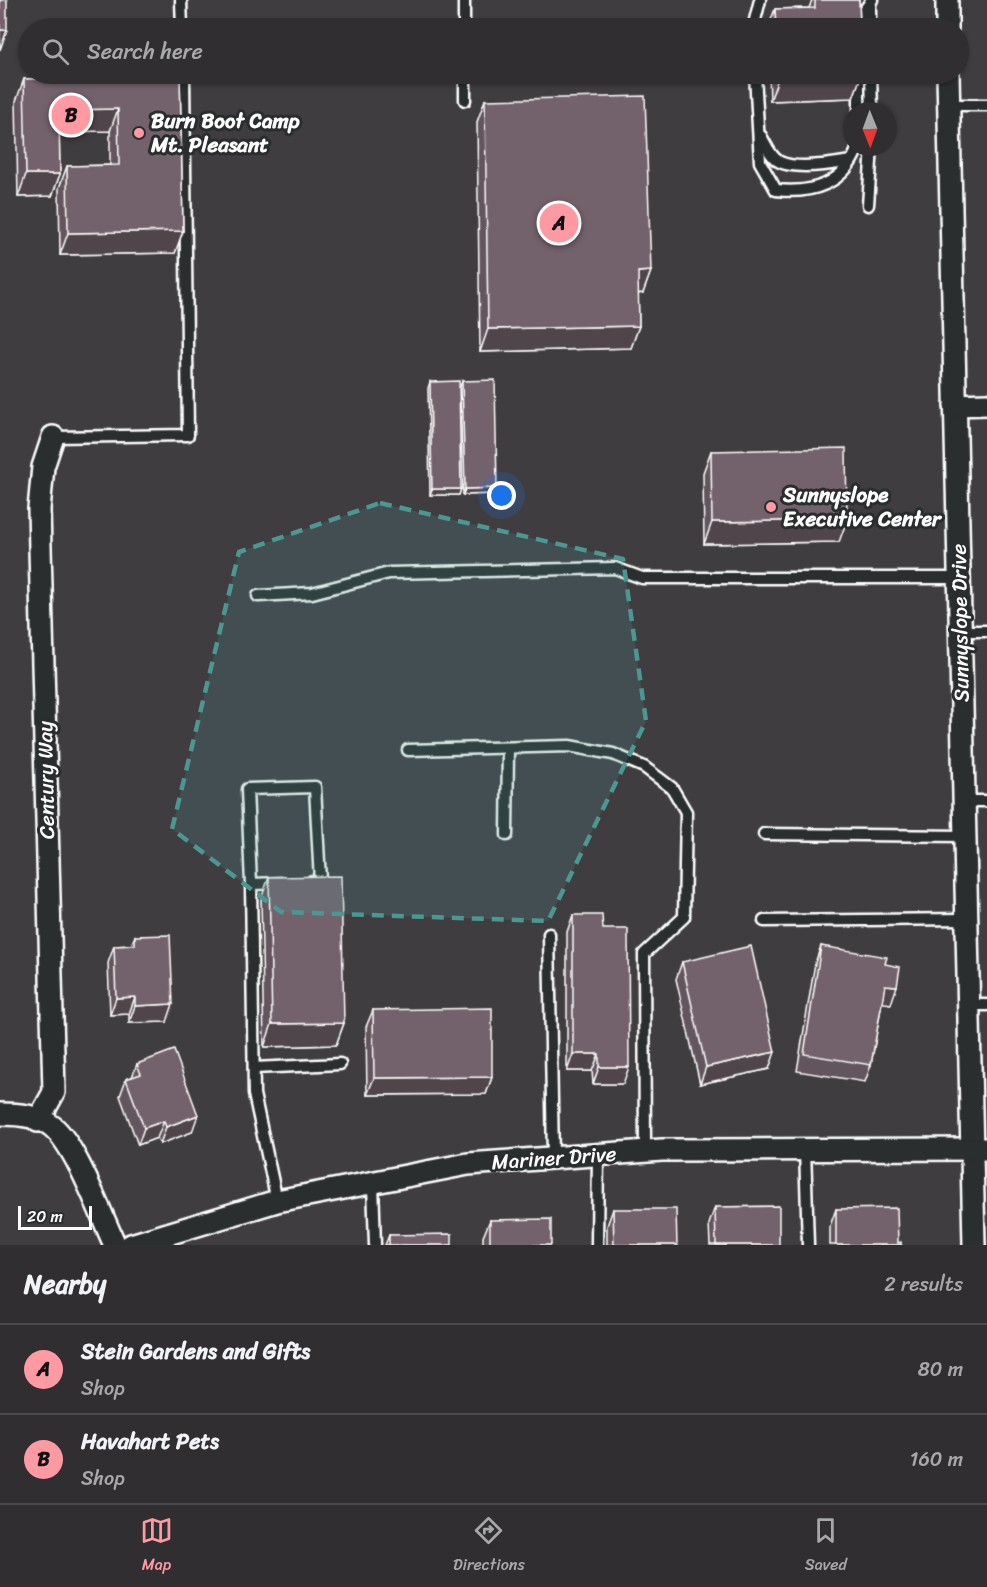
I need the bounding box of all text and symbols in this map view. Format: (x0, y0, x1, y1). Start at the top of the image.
search box (18, 18, 969, 84)
text: Search here (87, 32, 203, 71)
icon: search (39, 35, 72, 68)
pin: B (52, 92, 90, 138)
place label: Burn Boot Camp Mt. Pleasant (150, 102, 301, 164)
north arrow (843, 102, 897, 156)
marker: Burn Boot Camp Mt. Pleasant (132, 126, 146, 140)
pin: A (540, 200, 578, 246)
place label: Sunnyslope Executive Center (782, 476, 943, 538)
your location (487, 481, 516, 510)
marker: Sunnyslope Executive Center (764, 500, 778, 514)
street label: Sunnyslope Drive (940, 543, 980, 702)
street label: Century Way (26, 720, 66, 839)
street label: Mariner Drive (490, 1135, 618, 1181)
text: 20 m (27, 1202, 63, 1231)
scale bar (18, 1203, 92, 1230)
text: Nearby (24, 1261, 106, 1307)
text: 2 results (884, 1267, 963, 1302)
text: Stein Gardens and Gifts (81, 1332, 310, 1371)
text: A (37, 1352, 50, 1387)
text: 80 m (918, 1352, 963, 1387)
text: Shop (81, 1371, 125, 1406)
text: Havahart Pets (81, 1422, 219, 1461)
text: B (37, 1442, 50, 1477)
text: 160 m (910, 1442, 963, 1477)
text: Shop (81, 1461, 125, 1496)
tab: Map (140, 1514, 173, 1579)
tab: Directions (453, 1514, 525, 1579)
tab: Saved (805, 1514, 847, 1579)

